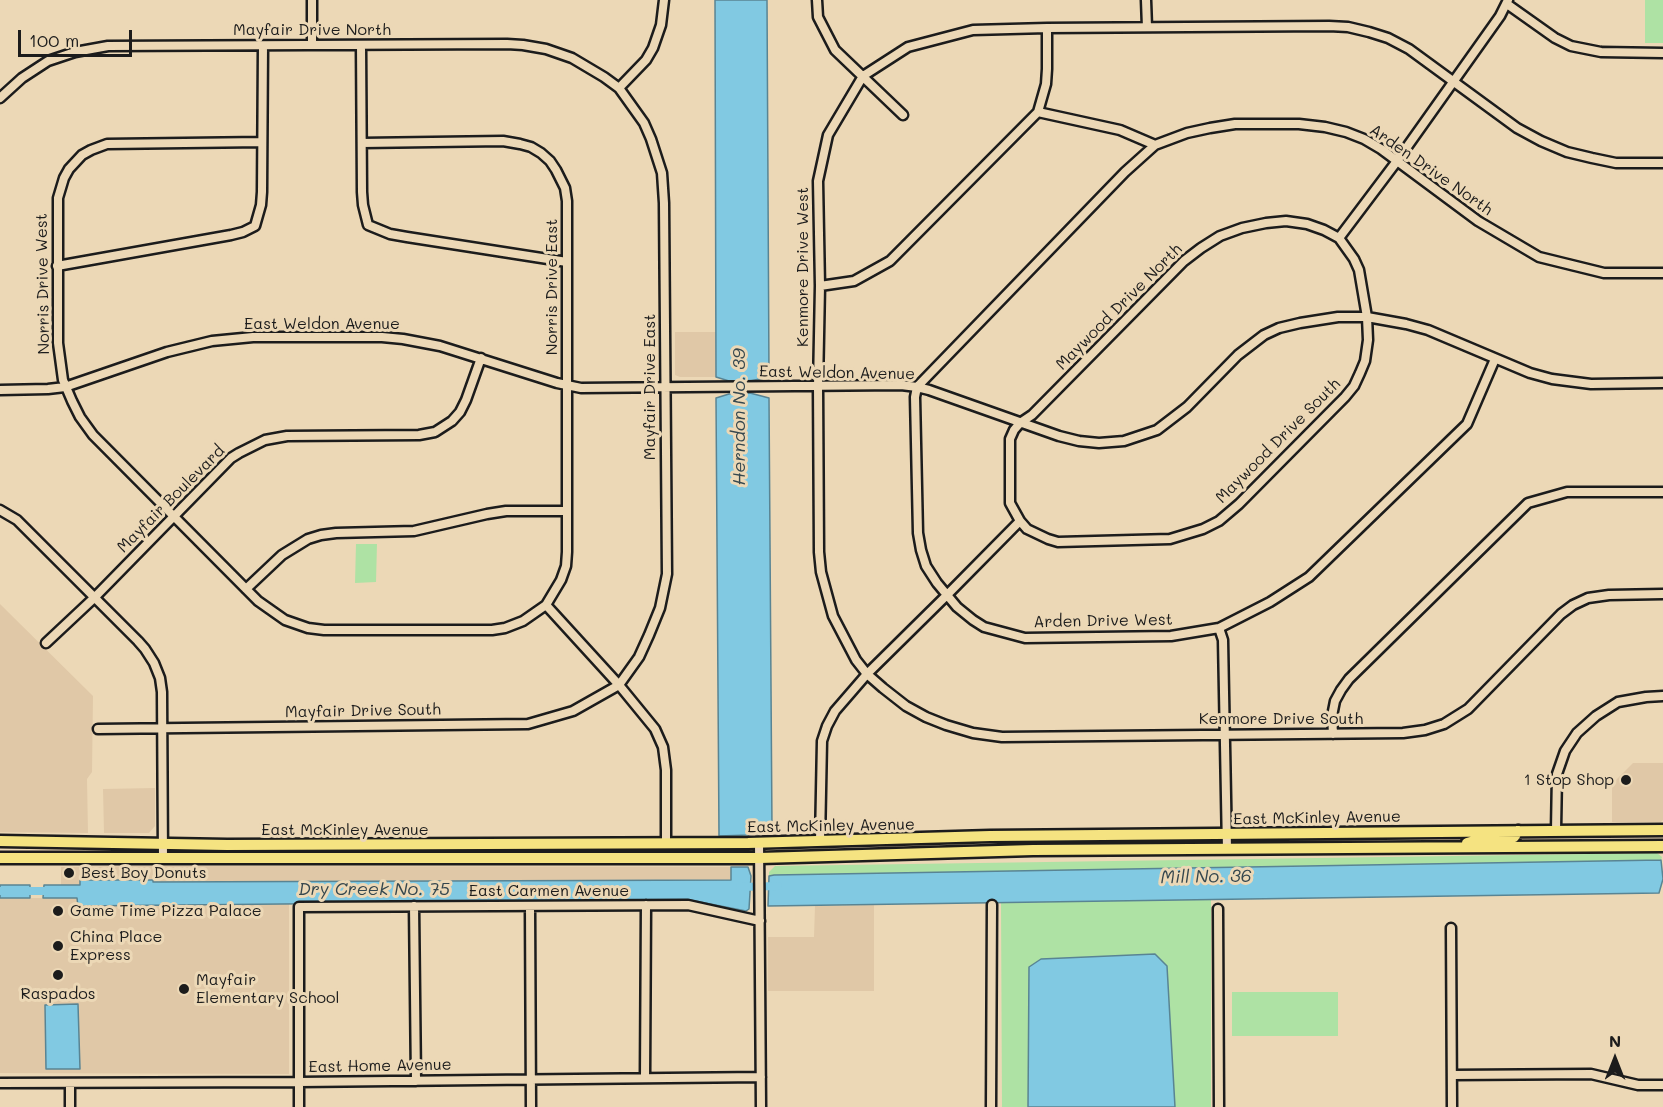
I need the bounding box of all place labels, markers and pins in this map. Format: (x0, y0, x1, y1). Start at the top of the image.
place label: 1 Stop Shop (1524, 770, 1614, 790)
marker: 1 Stop Shop (1619, 773, 1633, 787)
place label: Best Boy Donuts (81, 863, 207, 883)
marker: Best Boy Donuts (62, 866, 76, 880)
place label: Game Time Pizza Palace (70, 901, 262, 921)
marker: Game Time Pizza Palace (51, 904, 65, 918)
place label: China Place Express (70, 927, 162, 965)
marker: China Place Express (51, 939, 65, 953)
marker: Raspados (51, 968, 65, 982)
place label: Mayfair Elementary School (196, 970, 340, 1008)
marker: Mayfair Elementary School (177, 982, 191, 996)
place label: Raspados (20, 984, 96, 1004)

